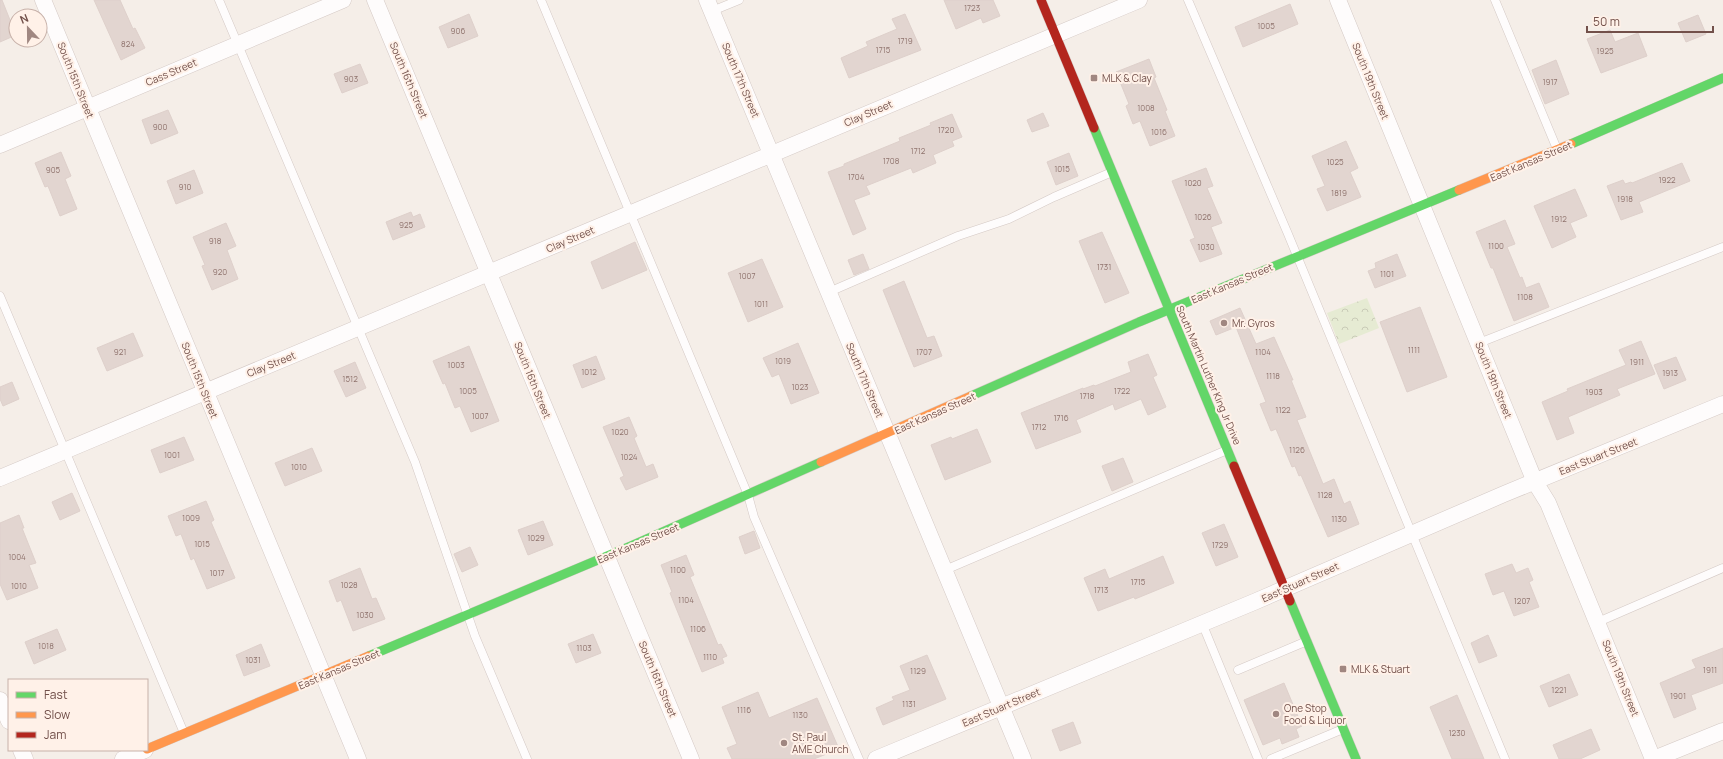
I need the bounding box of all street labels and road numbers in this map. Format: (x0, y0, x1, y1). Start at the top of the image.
street label: South 15th Street (54, 40, 98, 120)
street label: South 16th Street (387, 40, 431, 120)
street label: South 17th Street (719, 40, 763, 120)
street label: South 19th Street (1349, 41, 1393, 121)
street label: Cass Street (143, 55, 199, 89)
street label: Clay Street (842, 97, 894, 129)
street label: East Kansas Street (1488, 137, 1574, 185)
street label: Clay Street (544, 223, 596, 255)
street label: East Kansas Street (1189, 259, 1275, 307)
street label: South Martin Luther King Jr Drive (1173, 303, 1245, 447)
street label: South 15th Street (178, 340, 222, 420)
street label: South 16th Street (511, 340, 555, 420)
street label: South 17th Street (843, 340, 887, 420)
street label: South 19th Street (1472, 340, 1516, 420)
street label: Clay Street (245, 348, 297, 380)
street label: East Kansas Street (892, 389, 978, 437)
street label: East Stuart Street (1557, 434, 1639, 478)
street label: East Kansas Street (595, 519, 681, 567)
street label: East Stuart Street (1259, 559, 1341, 605)
street label: South 19th Street (1599, 638, 1643, 718)
street label: South 16th Street (636, 639, 680, 719)
street label: East Kansas Street (296, 645, 382, 693)
street label: East Stuart Street (960, 684, 1042, 730)

